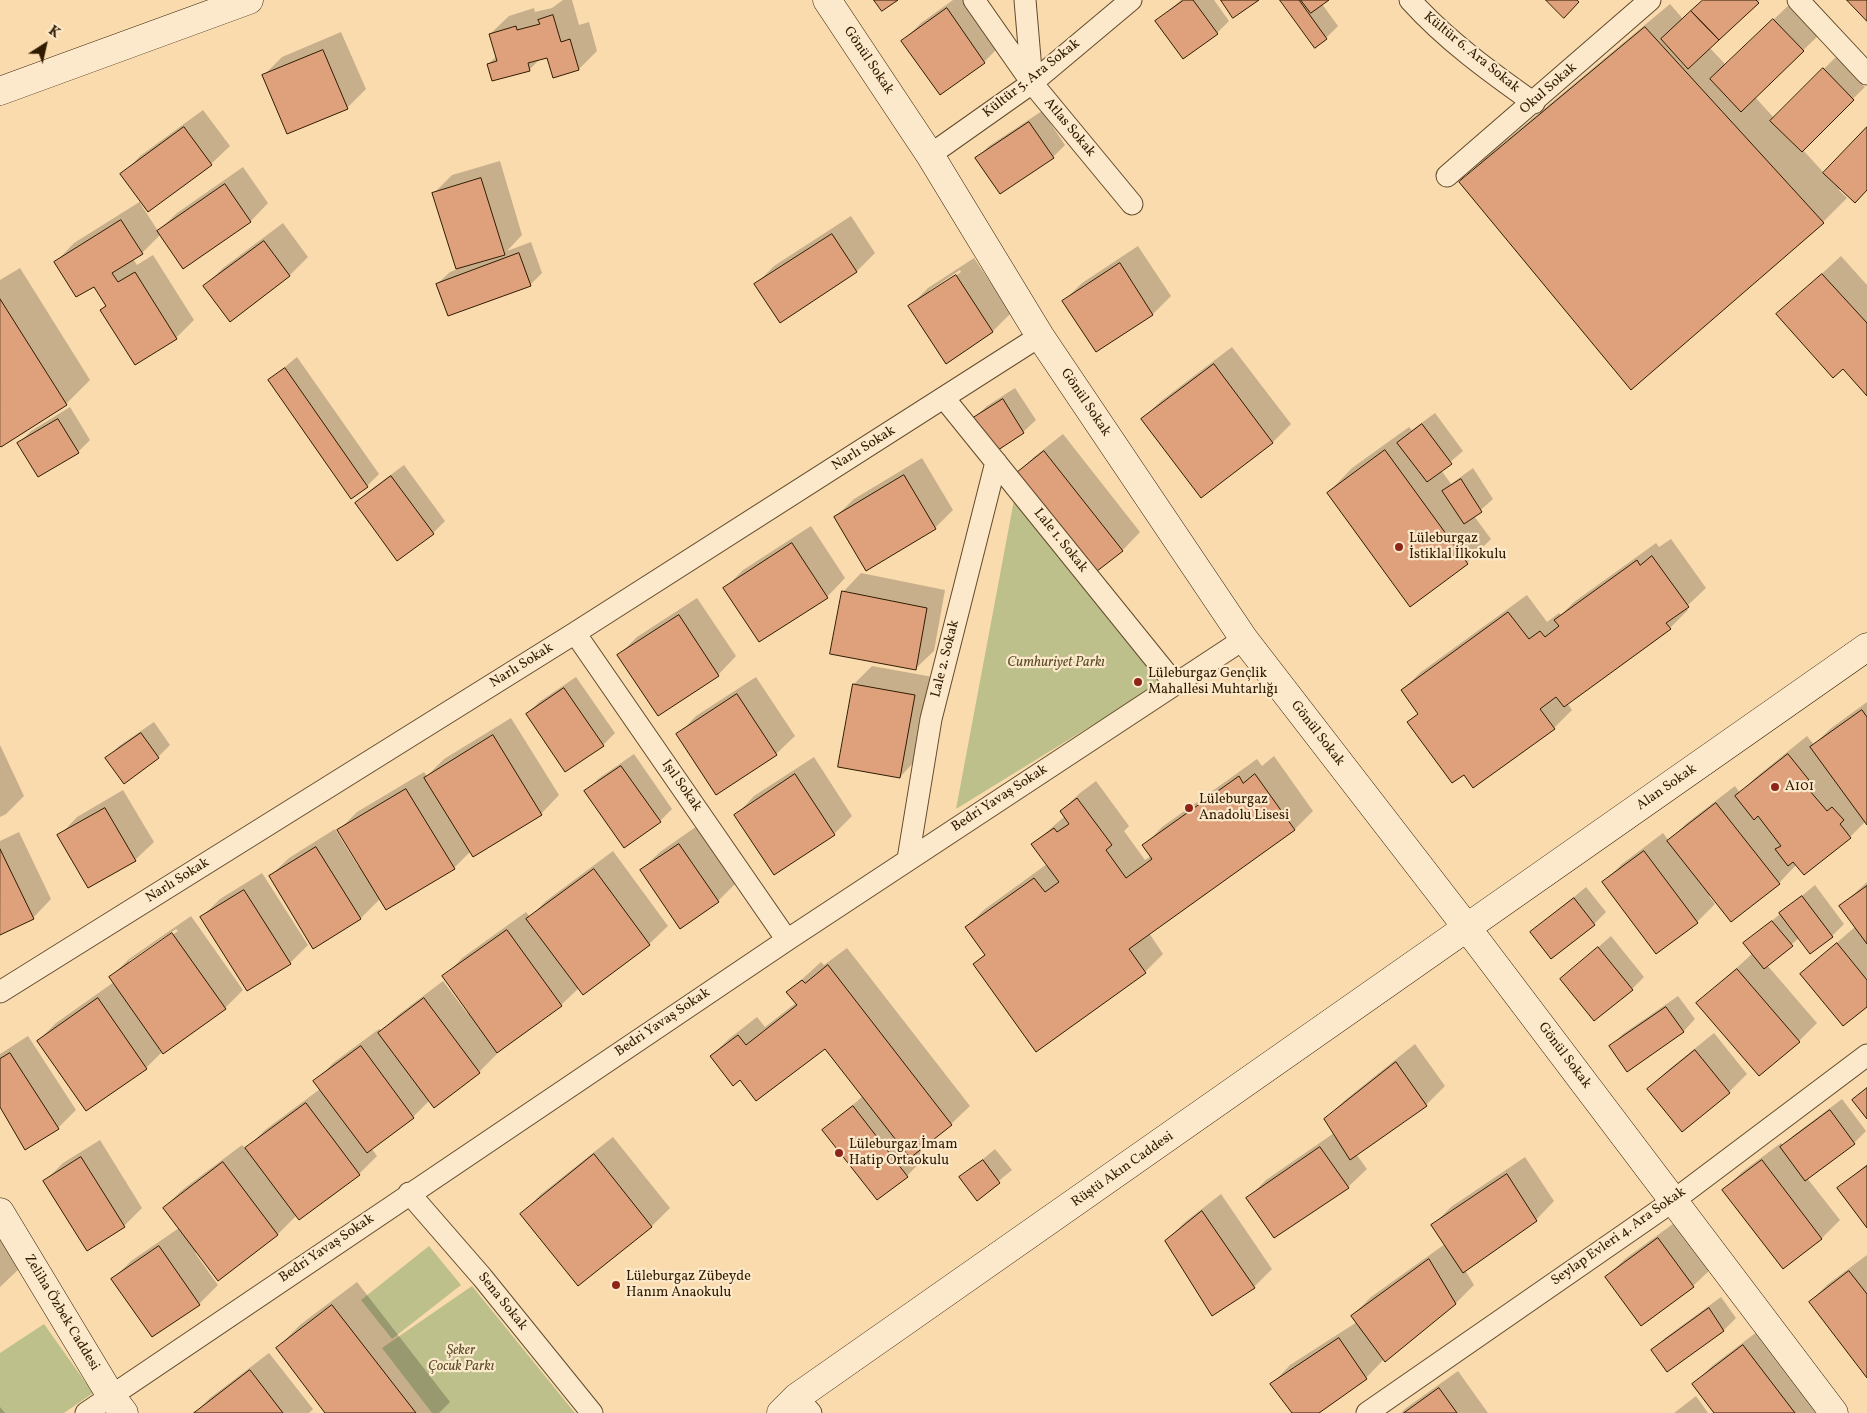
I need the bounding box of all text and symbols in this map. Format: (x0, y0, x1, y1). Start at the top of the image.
street label: Kültür 6. Ara Sokak (1419, 9, 1523, 97)
north arrow (20, 20, 70, 70)
text: K (44, 22, 63, 43)
street label: Gönül Sokak (839, 24, 897, 98)
street label: Kültür 5. Ara Sokak (980, 36, 1084, 122)
street label: Okul Sokak (1517, 60, 1581, 118)
street label: Atlas Sokak (1039, 95, 1099, 161)
street label: Gönül Sokak (1056, 366, 1114, 440)
street label: Narlı Sokak (829, 423, 899, 475)
street label: Lale 1. Sokak (1029, 506, 1091, 576)
place label: Lüleburgaz İstiklal İlkokulu (1409, 531, 1506, 564)
marker: Lüleburgaz İstiklal İlkokulu (1393, 541, 1405, 553)
street label: Lale 2. Sokak (928, 618, 964, 700)
street label: Narlı Sokak (487, 640, 557, 692)
park label: Cumhuriyet Parkı (1007, 655, 1105, 671)
place label: Lüleburgaz Gençlik Mahallesi Muhtarlığı (1148, 666, 1278, 699)
marker: Lüleburgaz Gençlik Mahallesi Muhtarlığı (1132, 676, 1144, 688)
street label: Gönül Sokak (1286, 698, 1348, 770)
street label: Işıl Sokak (657, 757, 705, 815)
street label: Alan Sokak (1634, 761, 1700, 815)
street label: Bedri Yavaş Sokak (949, 762, 1051, 836)
place label: A101 (1785, 779, 1814, 795)
marker: A101 (1769, 781, 1781, 793)
place label: Lüleburgaz Anadolu Lisesi (1199, 792, 1289, 824)
marker: Lüleburgaz Anadolu Lisesi (1183, 802, 1195, 814)
street label: Narlı Sokak (143, 855, 213, 907)
street label: Bedri Yavaş Sokak (612, 985, 714, 1061)
street label: Gönül Sokak (1534, 1020, 1594, 1092)
street label: Rüştü Akın Caddesi (1069, 1129, 1177, 1211)
place label: Lüleburgaz İmam Hatip Ortaokulu (849, 1137, 958, 1170)
marker: Lüleburgaz İmam Hatip Ortaokulu (833, 1147, 845, 1159)
street label: Seylap Evleri 4. Ara Sokak (1548, 1184, 1690, 1290)
street label: Bedri Yavaş Sokak (276, 1211, 378, 1287)
street label: Zeliha Özbek Caddesi (20, 1252, 102, 1374)
place label: Lüleburgaz Zübeyde Hanım Anaokulu (626, 1269, 751, 1302)
street label: Sena Sokak (474, 1270, 530, 1334)
marker: Lüleburgaz Zübeyde Hanım Anaokulu (610, 1279, 622, 1291)
park label: Şeker Çocuk Parkı (428, 1343, 494, 1375)

